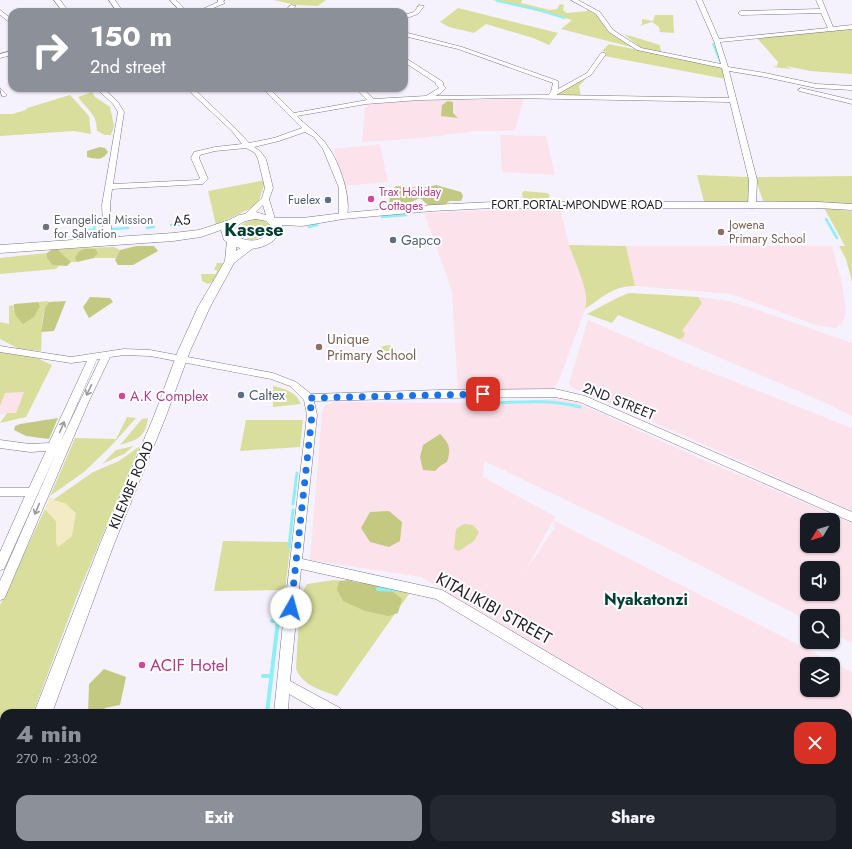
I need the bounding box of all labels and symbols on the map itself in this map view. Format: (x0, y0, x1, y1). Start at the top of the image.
place label: Trax Holiday Cottages (379, 183, 442, 215)
place label: Fuelex (288, 191, 321, 209)
marker: Trax Holiday Cottages (366, 194, 376, 204)
marker: Fuelex (323, 195, 333, 205)
street label: FORT PORTAL-MPONDWE ROAD (491, 196, 663, 214)
street label: A5 (172, 209, 192, 231)
place label: Evangelical Mission for Salvation (54, 211, 153, 243)
place label: Jowena Primary School (727, 216, 806, 248)
district label: Kasese (224, 217, 284, 243)
marker: Evangelical Mission for Salvation (41, 222, 51, 232)
marker: Jowena Primary School (716, 227, 726, 237)
place label: Gapco (401, 230, 441, 250)
marker: Gapco (388, 235, 398, 245)
place label: Unique Primary School (327, 329, 416, 365)
marker: Unique Primary School (314, 342, 324, 352)
pin (466, 377, 500, 411)
street label: 2ND STREET (580, 377, 659, 425)
one-way arrow (85, 384, 92, 396)
place label: Caltex (249, 385, 285, 405)
place label: A.K Complex (130, 386, 208, 406)
marker: Caltex (236, 390, 246, 400)
marker: A.K Complex (117, 391, 127, 401)
one-way arrow (58, 421, 66, 433)
street label: KILEMBE ROAD (104, 438, 158, 532)
one-way arrow (33, 503, 40, 515)
north arrow (800, 513, 840, 553)
street label: KITALIKIBI STREET (432, 566, 556, 650)
position arrow (270, 587, 312, 629)
district label: Nyakatonzi (604, 588, 688, 611)
place label: ACIF Hotel (150, 653, 228, 677)
marker: ACIF Hotel (137, 660, 147, 670)

